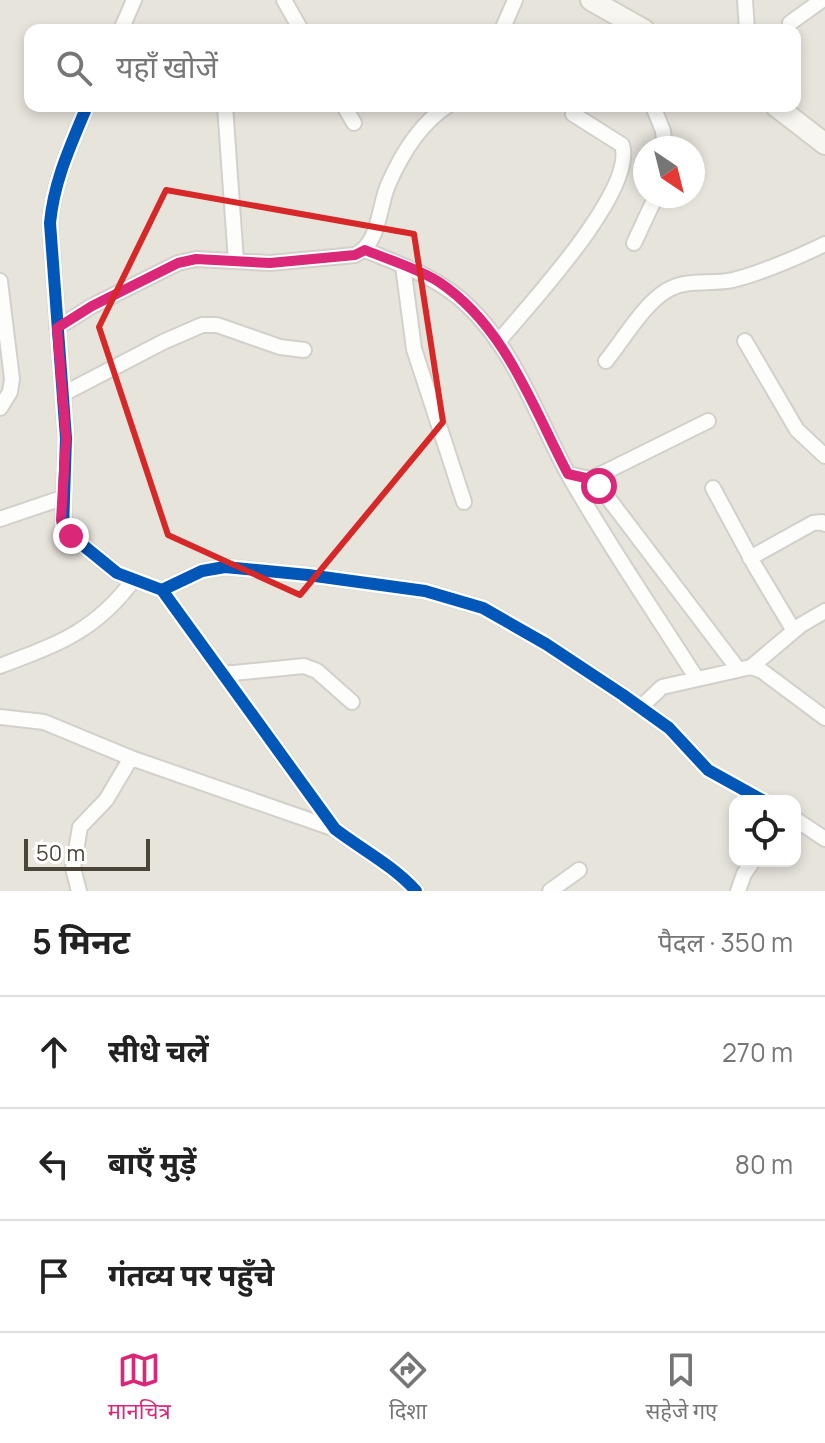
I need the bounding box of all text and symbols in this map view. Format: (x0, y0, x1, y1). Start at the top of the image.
search box (24, 24, 801, 112)
icon: search (52, 46, 96, 90)
text: यहाँ खोजें (116, 46, 218, 87)
north arrow (633, 136, 705, 208)
route start (581, 468, 617, 504)
route end (53, 518, 89, 554)
map controls (729, 795, 801, 867)
button: locate (729, 795, 801, 867)
scale bar (24, 835, 150, 871)
text: 50 m (36, 838, 85, 868)
text: 5 मिनट (32, 918, 130, 964)
text: पैदल · 350 m (658, 924, 793, 960)
icon: ahead (32, 1030, 76, 1074)
text: सीधे चलें (108, 1030, 209, 1071)
text: 270 m (722, 1034, 793, 1070)
icon: left (32, 1142, 76, 1186)
text: बाएँ मुड़ें (108, 1142, 196, 1183)
text: 80 m (735, 1146, 793, 1182)
icon: arrive (32, 1254, 76, 1298)
text: गंतव्य पर पहुँचे (108, 1254, 274, 1295)
tab: मानचित्र (108, 1348, 171, 1428)
tab: दिशा (386, 1348, 430, 1428)
tab: सहेजे गए (645, 1348, 717, 1428)

